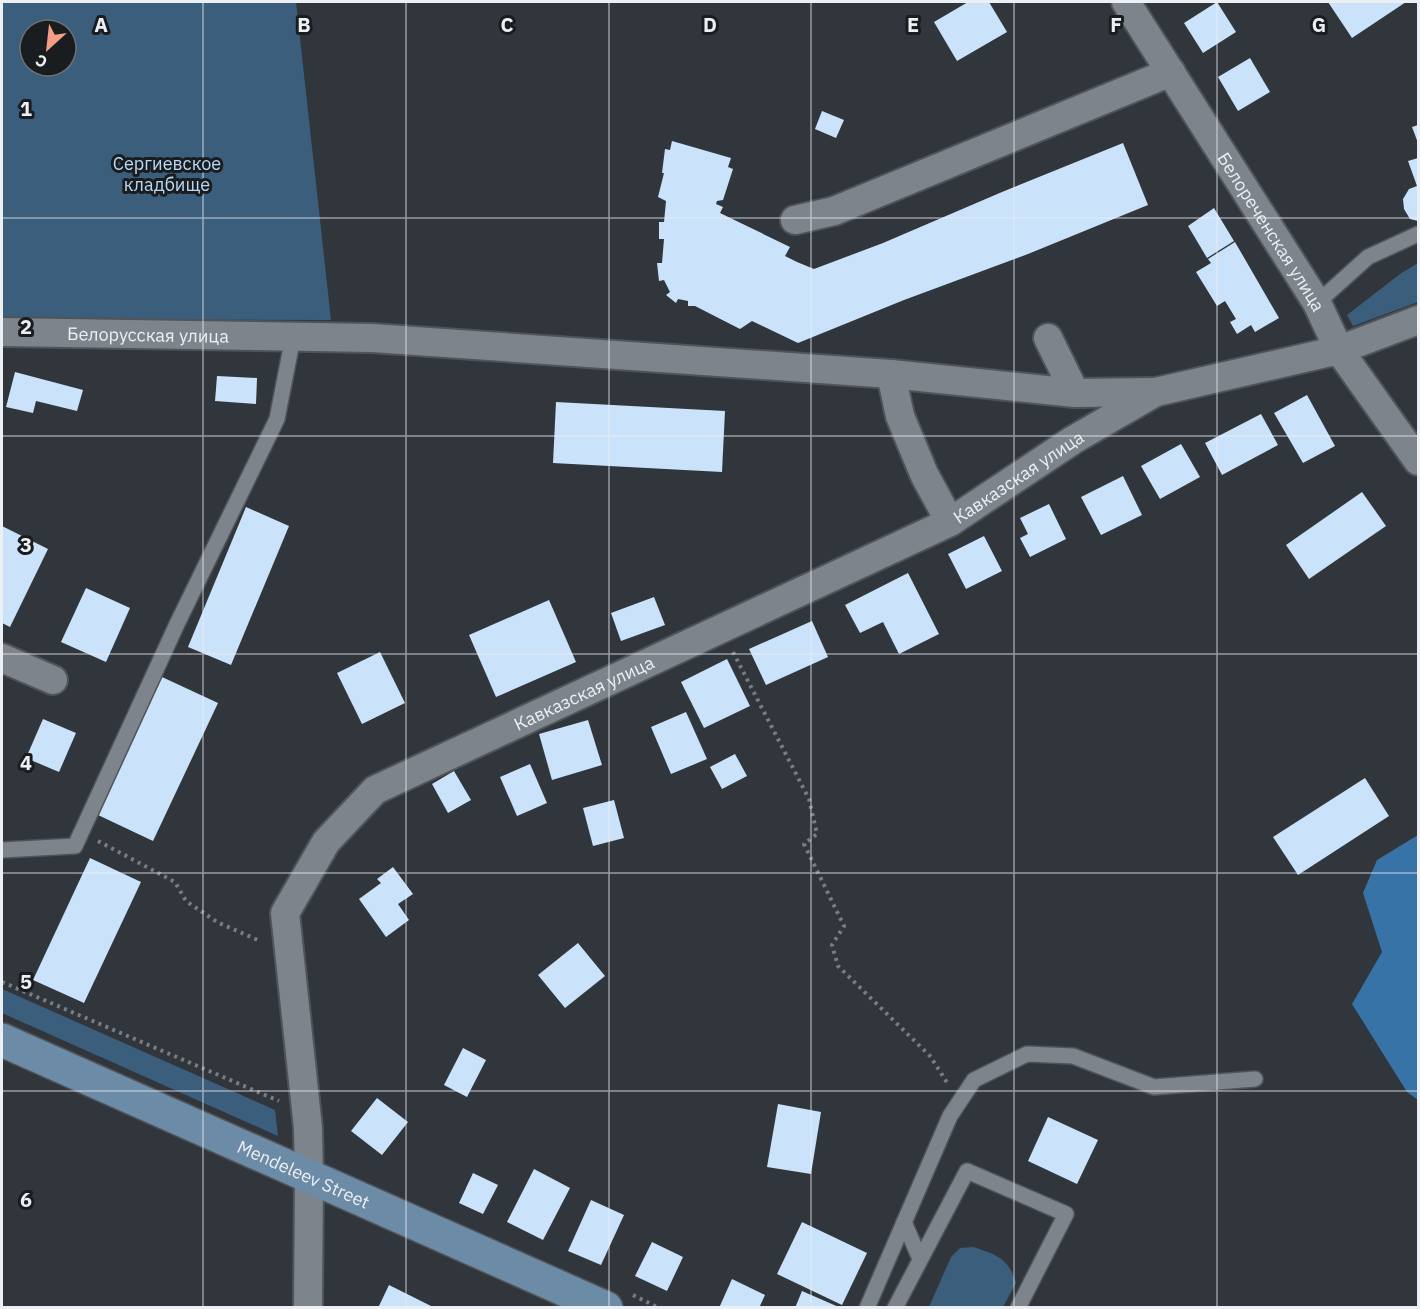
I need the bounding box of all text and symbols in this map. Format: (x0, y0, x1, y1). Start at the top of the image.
text: A (94, 11, 108, 38)
text: B (297, 11, 311, 38)
text: C (500, 11, 514, 38)
text: D (703, 11, 717, 38)
text: E (907, 11, 919, 38)
text: F (1110, 11, 1122, 38)
text: G (1312, 11, 1326, 38)
north arrow (18, 18, 78, 78)
text: С (32, 50, 50, 73)
text: 1 (20, 95, 32, 122)
street label: Белореченская улица (1213, 148, 1331, 315)
park label: Сергиевское кладбище (113, 152, 221, 196)
text: 2 (20, 313, 32, 340)
street label: Белорусская улица (67, 322, 229, 347)
street label: Кавказская улица (949, 425, 1088, 528)
text: 3 (20, 531, 32, 558)
street label: Кавказская улица (510, 650, 658, 735)
text: 4 (20, 749, 32, 776)
text: 5 (20, 968, 32, 995)
street label: Mendeleev Street (234, 1134, 373, 1213)
text: 6 (20, 1186, 32, 1213)

